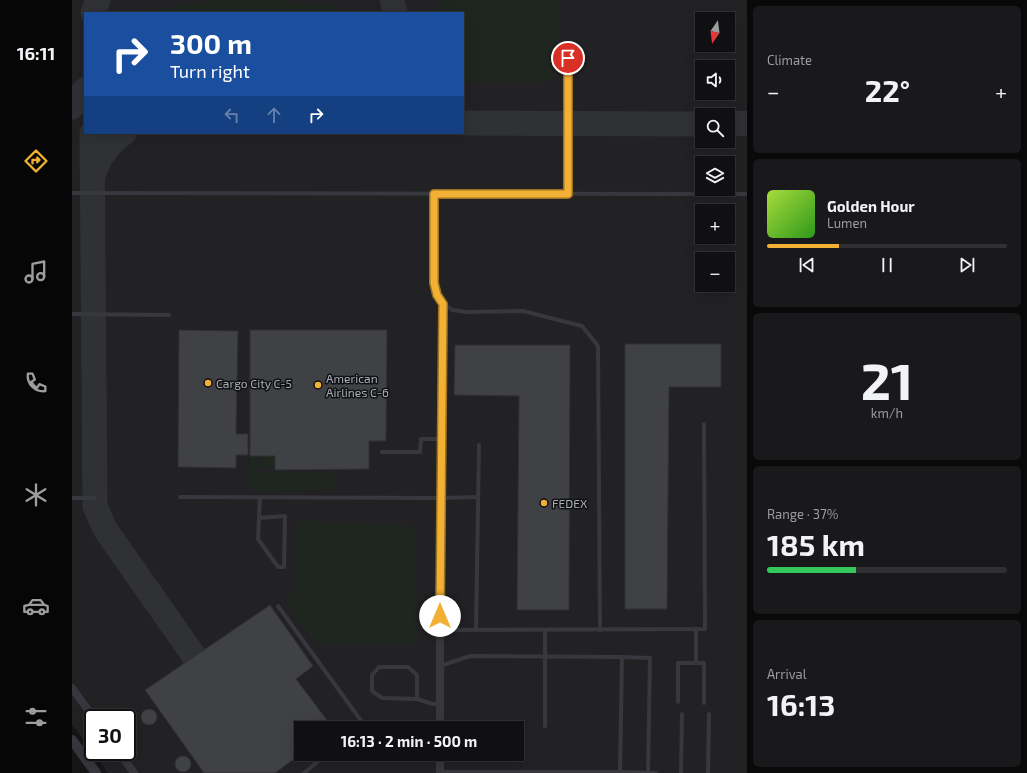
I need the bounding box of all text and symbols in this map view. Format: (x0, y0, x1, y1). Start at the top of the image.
north arrow (695, 12, 735, 52)
map controls (695, 12, 735, 292)
text: 300 m (170, 26, 252, 60)
icon: right (104, 28, 156, 80)
pin (551, 41, 585, 75)
text: 16:11 (17, 42, 55, 64)
icon: arrive (557, 47, 579, 69)
text: Climate (767, 52, 812, 68)
text: Turn right (170, 60, 250, 82)
button: sound (695, 60, 735, 100)
text: 22° (865, 72, 910, 108)
text: − (767, 78, 780, 104)
text: + (995, 78, 1007, 104)
icon: left (221, 104, 243, 126)
icon: ahead (263, 104, 285, 126)
icon: right (305, 104, 327, 126)
button: search (695, 108, 735, 148)
icon: directions (22, 147, 50, 175)
button: layers (695, 156, 735, 196)
text: Golden Hour (827, 197, 915, 215)
button: + (695, 204, 735, 244)
text: Lumen (827, 215, 867, 231)
button: − (695, 252, 735, 292)
icon: previous (796, 254, 818, 276)
icon: pause (876, 254, 898, 276)
icon: next (956, 254, 978, 276)
icon: music (22, 258, 50, 286)
text: 21 (861, 348, 913, 410)
icon: phone (22, 369, 50, 397)
place label: American Airlines C-6 (326, 371, 389, 399)
place label: Cargo City C-5 (216, 376, 292, 390)
marker: Cargo City C-5 (203, 378, 213, 388)
marker: American Airlines C-6 (313, 380, 323, 390)
text: km/h (871, 405, 903, 421)
icon: climate (22, 481, 50, 509)
place label: FEDEX (552, 496, 588, 510)
marker: FEDEX (539, 498, 549, 508)
text: Range · 37% (767, 506, 838, 522)
text: 185 km (767, 526, 865, 562)
icon: car (22, 592, 50, 620)
position arrow (419, 595, 461, 637)
text: Arrival (767, 666, 807, 682)
text: 16:13 (767, 686, 835, 722)
icon: filters (22, 703, 50, 731)
speed limit sign: 30 (84, 709, 136, 761)
text: 16:13 · 2 min · 500 m (341, 732, 477, 750)

